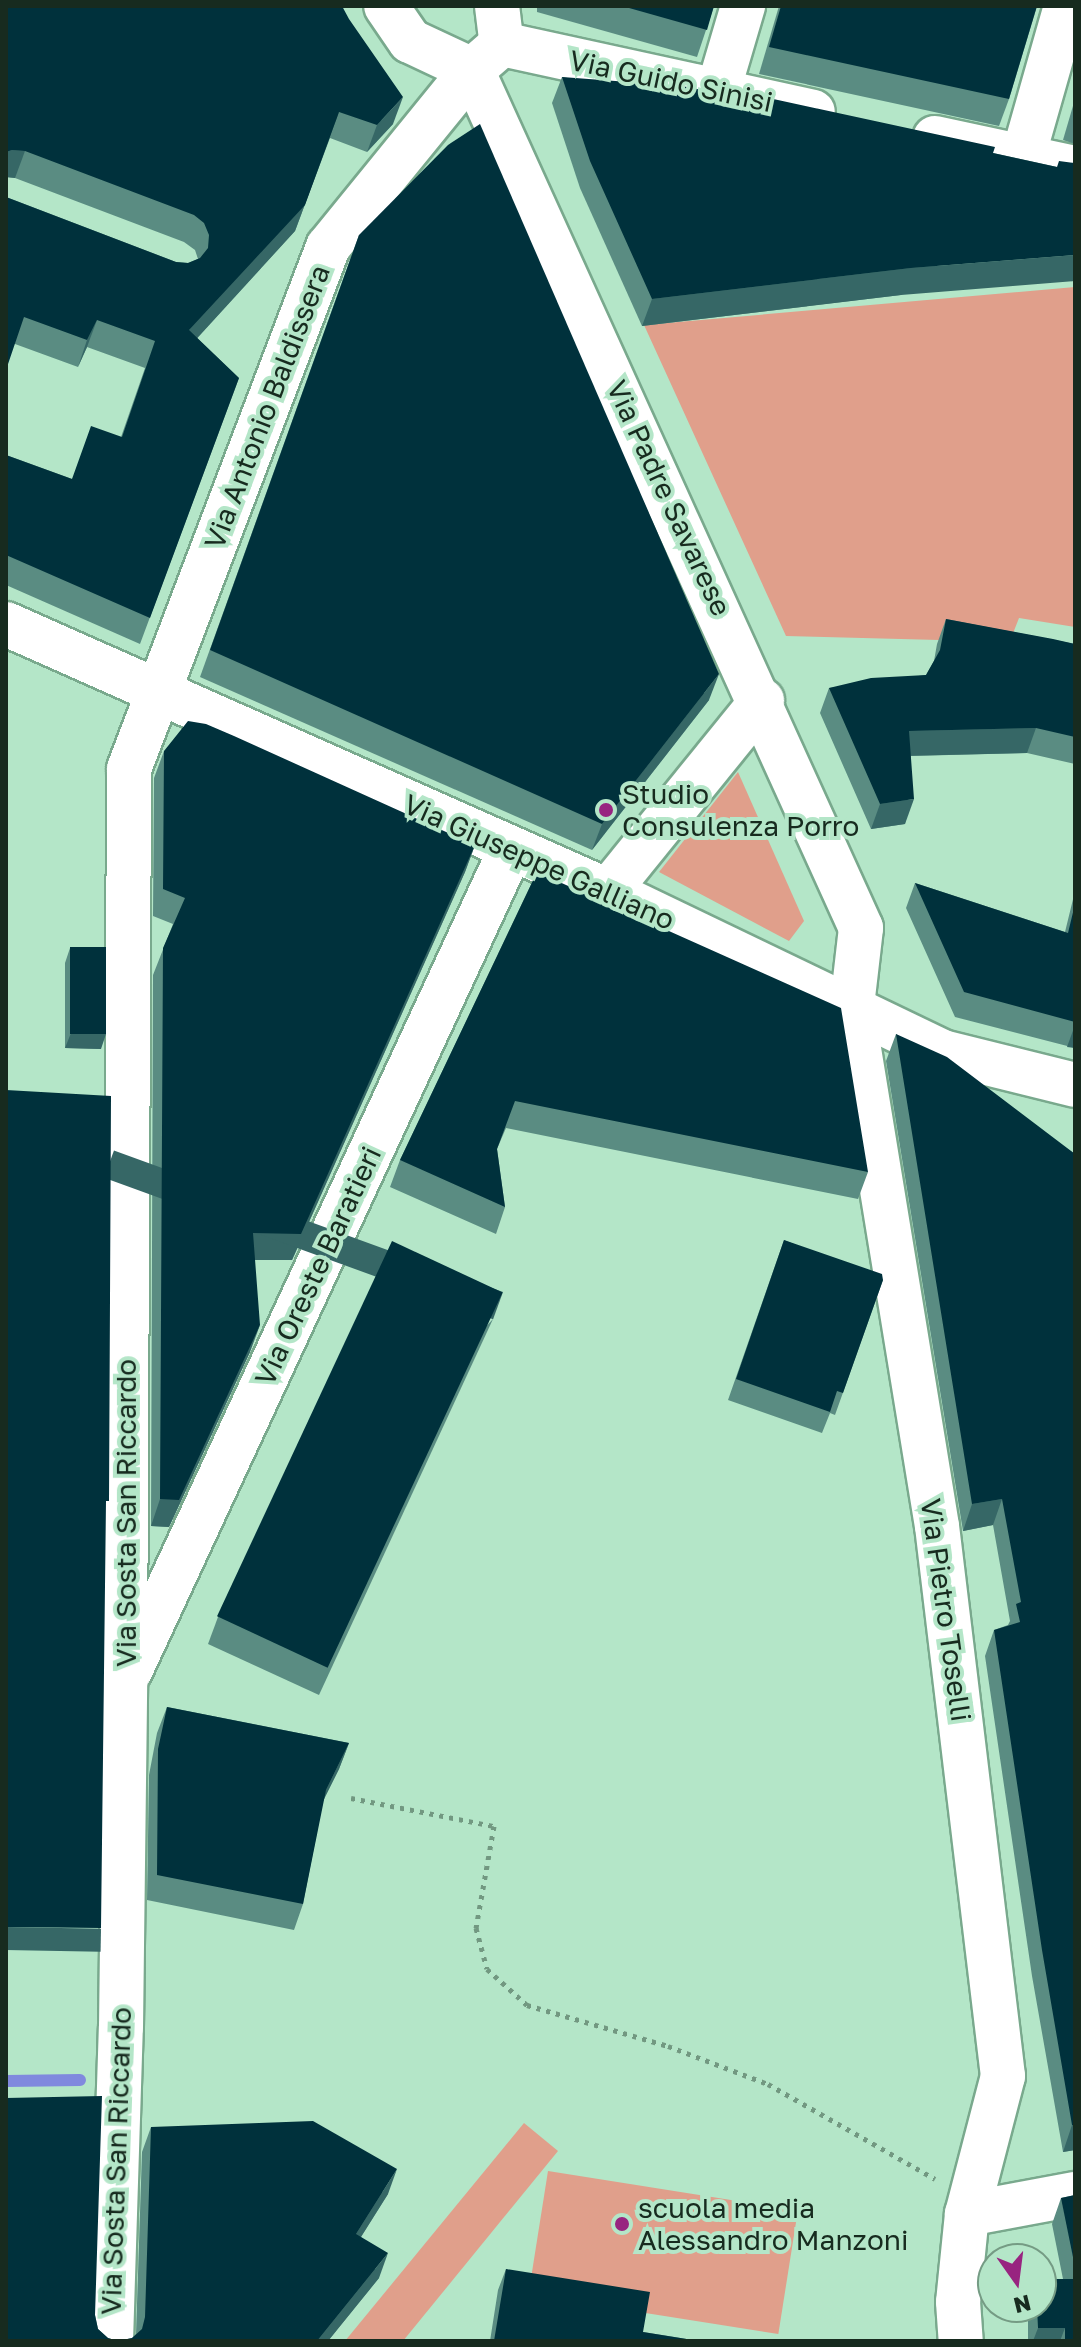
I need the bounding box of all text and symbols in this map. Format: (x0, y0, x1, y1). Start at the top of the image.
street label: Via Guido Sinisi (566, 43, 776, 119)
street label: Via Antonio Baldissera (197, 260, 337, 554)
street label: Via Padre Savarese (600, 375, 738, 621)
place label: Studio Consulenza Porro (622, 777, 859, 843)
street label: Via Giuseppe Galliano (398, 787, 680, 937)
marker: Studio Consulenza Porro (597, 801, 615, 819)
street label: Via Oreste Baratieri (248, 1141, 388, 1391)
street label: Via Sosta San Riccardo (109, 1359, 143, 1667)
street label: Via Pietro Toselli (914, 1496, 978, 1724)
street label: Via Sosta San Riccardo (94, 2006, 138, 2316)
place label: scuola media Alessandro Manzoni (638, 2191, 908, 2257)
marker: scuola media Alessandro Manzoni (613, 2215, 631, 2233)
north arrow (977, 2243, 1057, 2323)
text: N (1011, 2290, 1034, 2320)

